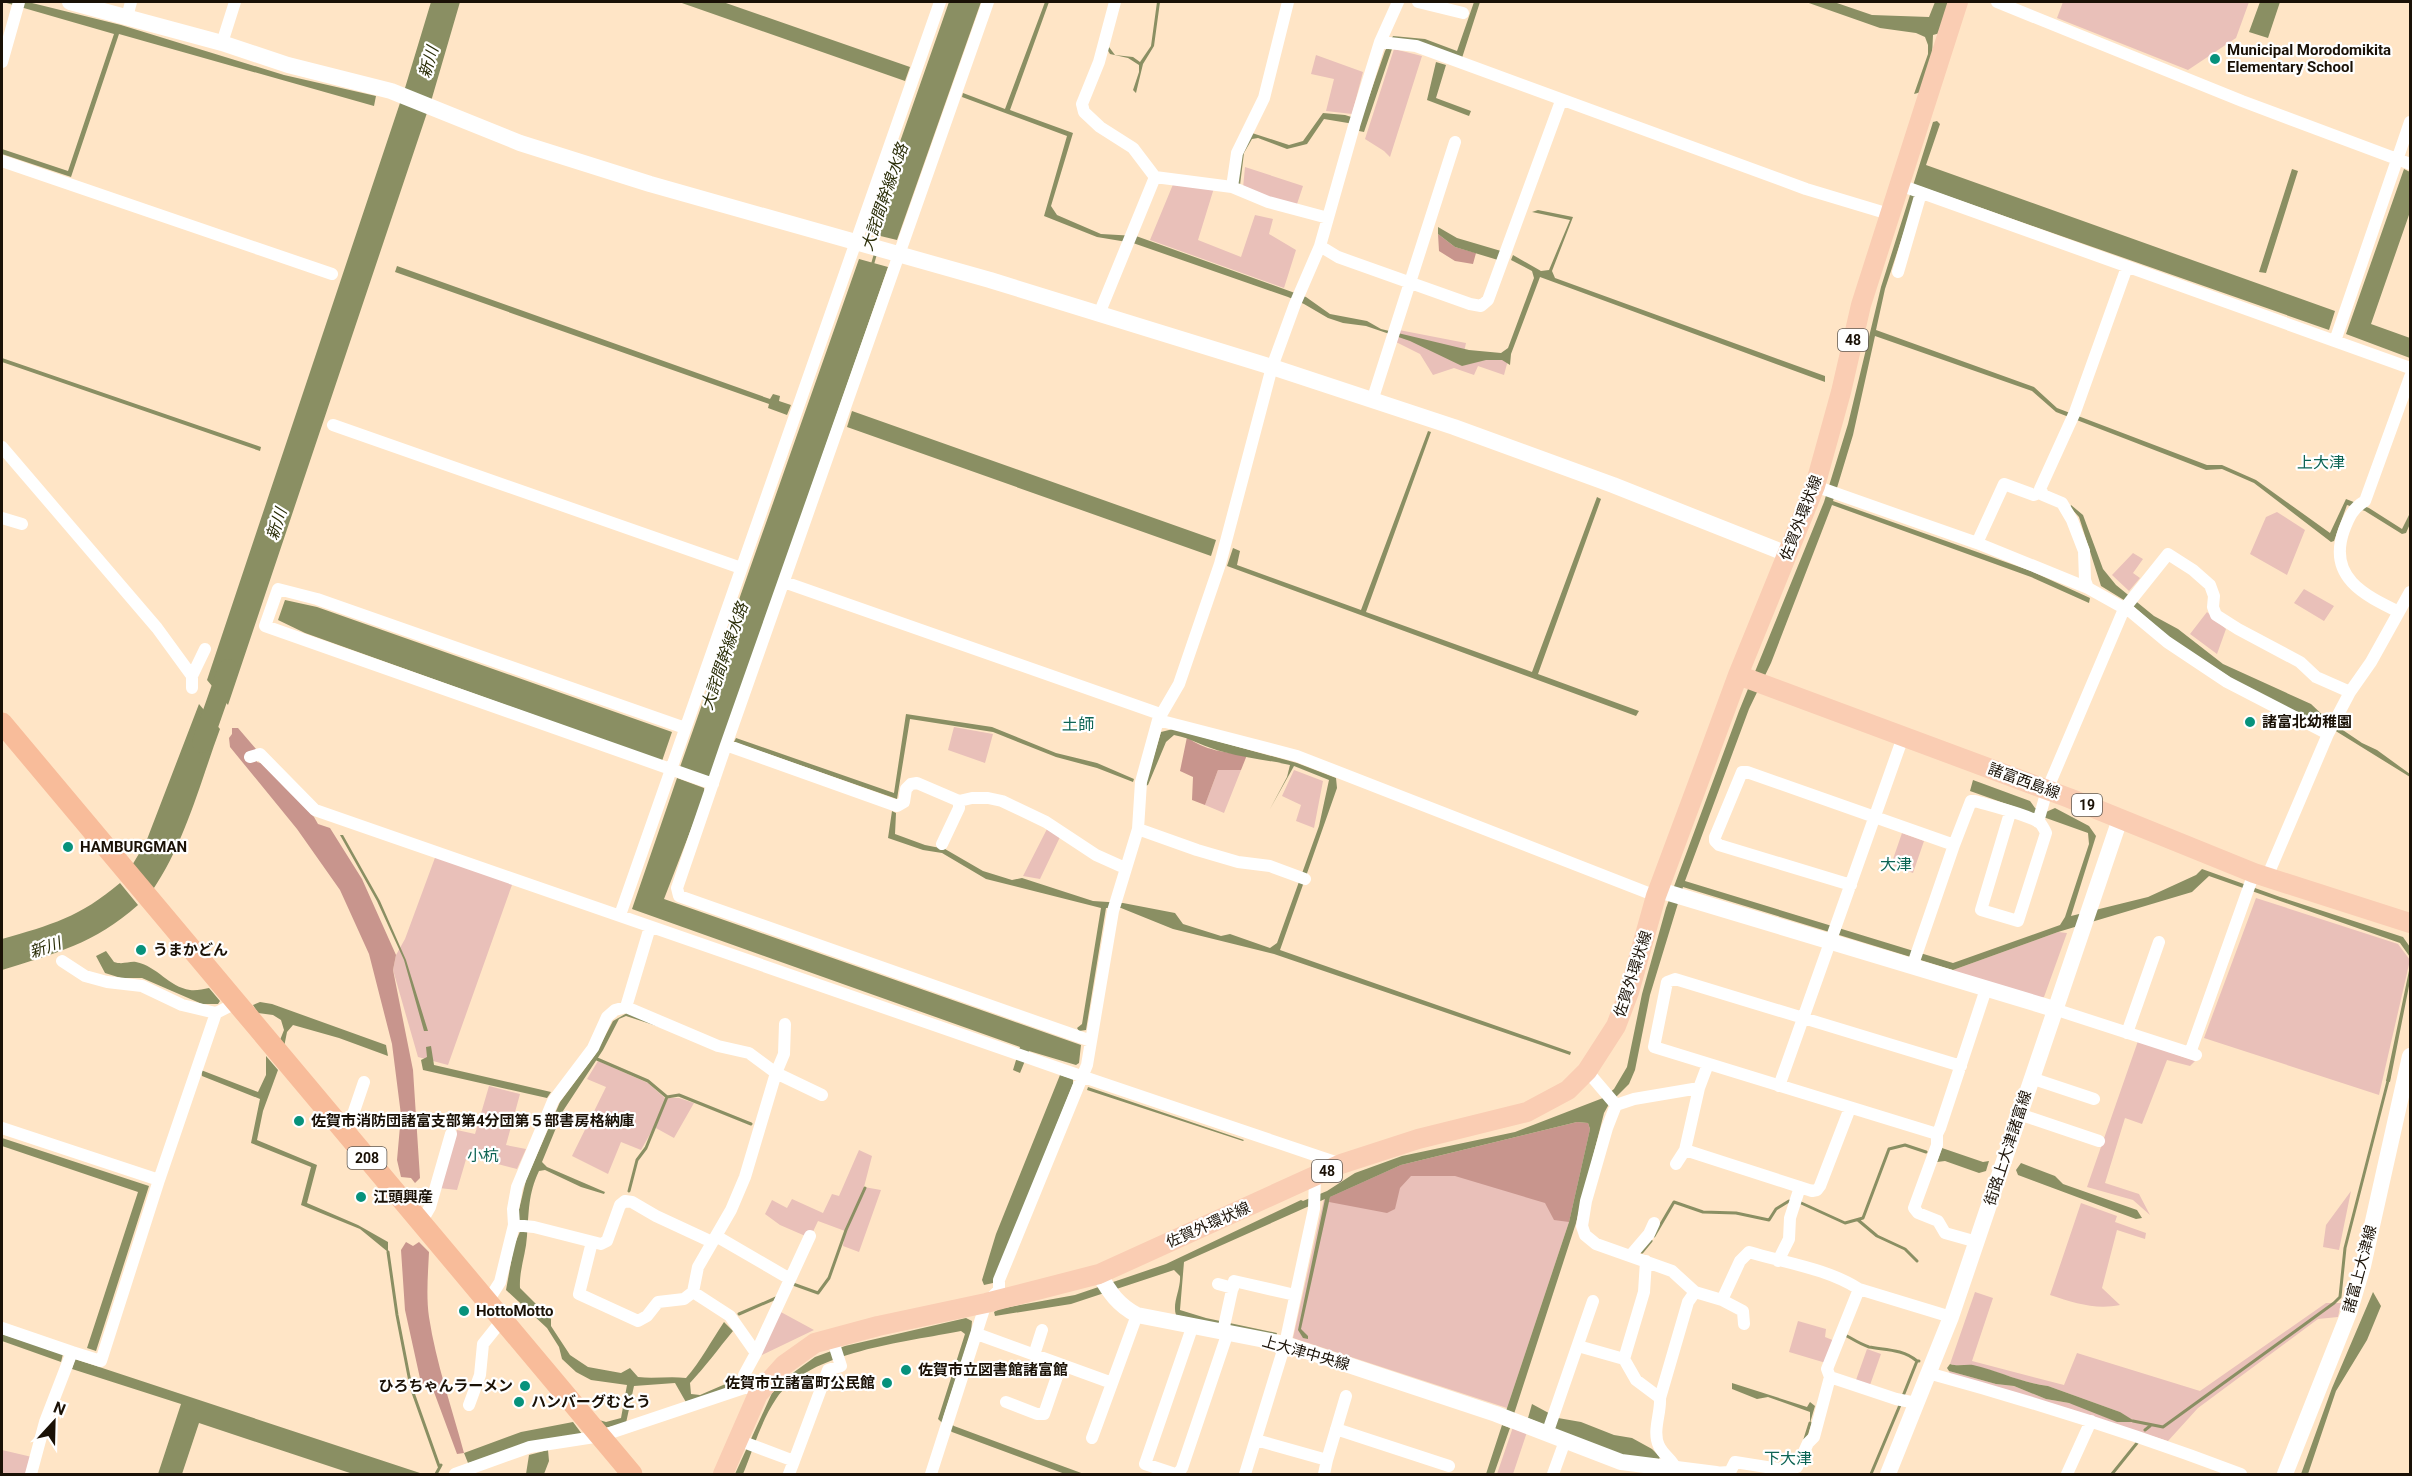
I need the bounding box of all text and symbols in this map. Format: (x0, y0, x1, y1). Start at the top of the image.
place label: Municipal Morodomikita Elementary School (2227, 41, 2391, 76)
water label: 新川 (415, 42, 443, 80)
marker: Municipal Morodomikita Elementary School (2208, 52, 2222, 66)
water label: 大詫間幹線水路 (857, 139, 912, 253)
road number: 48 (1838, 329, 1868, 351)
district label: 上大津 (2297, 453, 2345, 472)
street label: 佐賀外環状線 (1776, 473, 1826, 563)
water label: 新川 (262, 504, 291, 542)
water label: 大詫間幹線水路 (697, 598, 752, 712)
place label: 諸富北幼稚園 (2262, 713, 2352, 731)
district label: 土師 (1062, 715, 1094, 734)
marker: 諸富北幼稚園 (2243, 715, 2257, 729)
street label: 諸富西島線 (1986, 760, 2062, 802)
road number: 19 (2072, 794, 2102, 816)
place label: HAMBURGMAN (80, 838, 187, 856)
marker: HAMBURGMAN (61, 840, 75, 854)
district label: 大津 (1880, 855, 1912, 874)
street label: 佐賀外環状線 (1611, 928, 1655, 1020)
water label: 新川 (27, 933, 65, 962)
place label: うまかどん (153, 941, 228, 959)
marker: うまかどん (134, 943, 148, 957)
street label: 街路上大津諸富線 (1981, 1088, 2035, 1208)
place label: 佐賀市消防団諸富支部第4分団第５部書房格納庫 (311, 1112, 635, 1130)
marker: 佐賀市消防団諸富支部第4分団第５部書房格納庫 (292, 1114, 306, 1128)
district label: 小杭 (467, 1146, 499, 1165)
road number: 208 (348, 1147, 386, 1169)
road number: 48 (1312, 1160, 1342, 1182)
place label: 江頭興産 (373, 1188, 433, 1206)
marker: 江頭興産 (354, 1190, 368, 1204)
street label: 佐賀外環状線 (1163, 1198, 1253, 1252)
street label: 諸富上大津線 (2340, 1223, 2380, 1315)
place label: HottoMotto (476, 1302, 554, 1320)
marker: HottoMotto (457, 1304, 471, 1318)
street label: 上大津中央線 (1260, 1332, 1352, 1374)
place label: 佐賀市立図書館諸富館 (918, 1361, 1068, 1379)
marker: 佐賀市立図書館諸富館 (899, 1363, 913, 1377)
place label: 佐賀市立諸富町公民館 (725, 1374, 875, 1392)
marker: 佐賀市立諸富町公民館 (880, 1376, 894, 1390)
place label: ひろちゃんラーメン (379, 1377, 513, 1395)
marker: ひろちゃんラーメン (518, 1379, 532, 1393)
north arrow (24, 1392, 84, 1452)
place label: ハンバーグむとう (531, 1393, 651, 1411)
marker: ハンバーグむとう (512, 1395, 526, 1409)
text: N (51, 1398, 68, 1419)
district label: 下大津 (1764, 1449, 1812, 1468)

